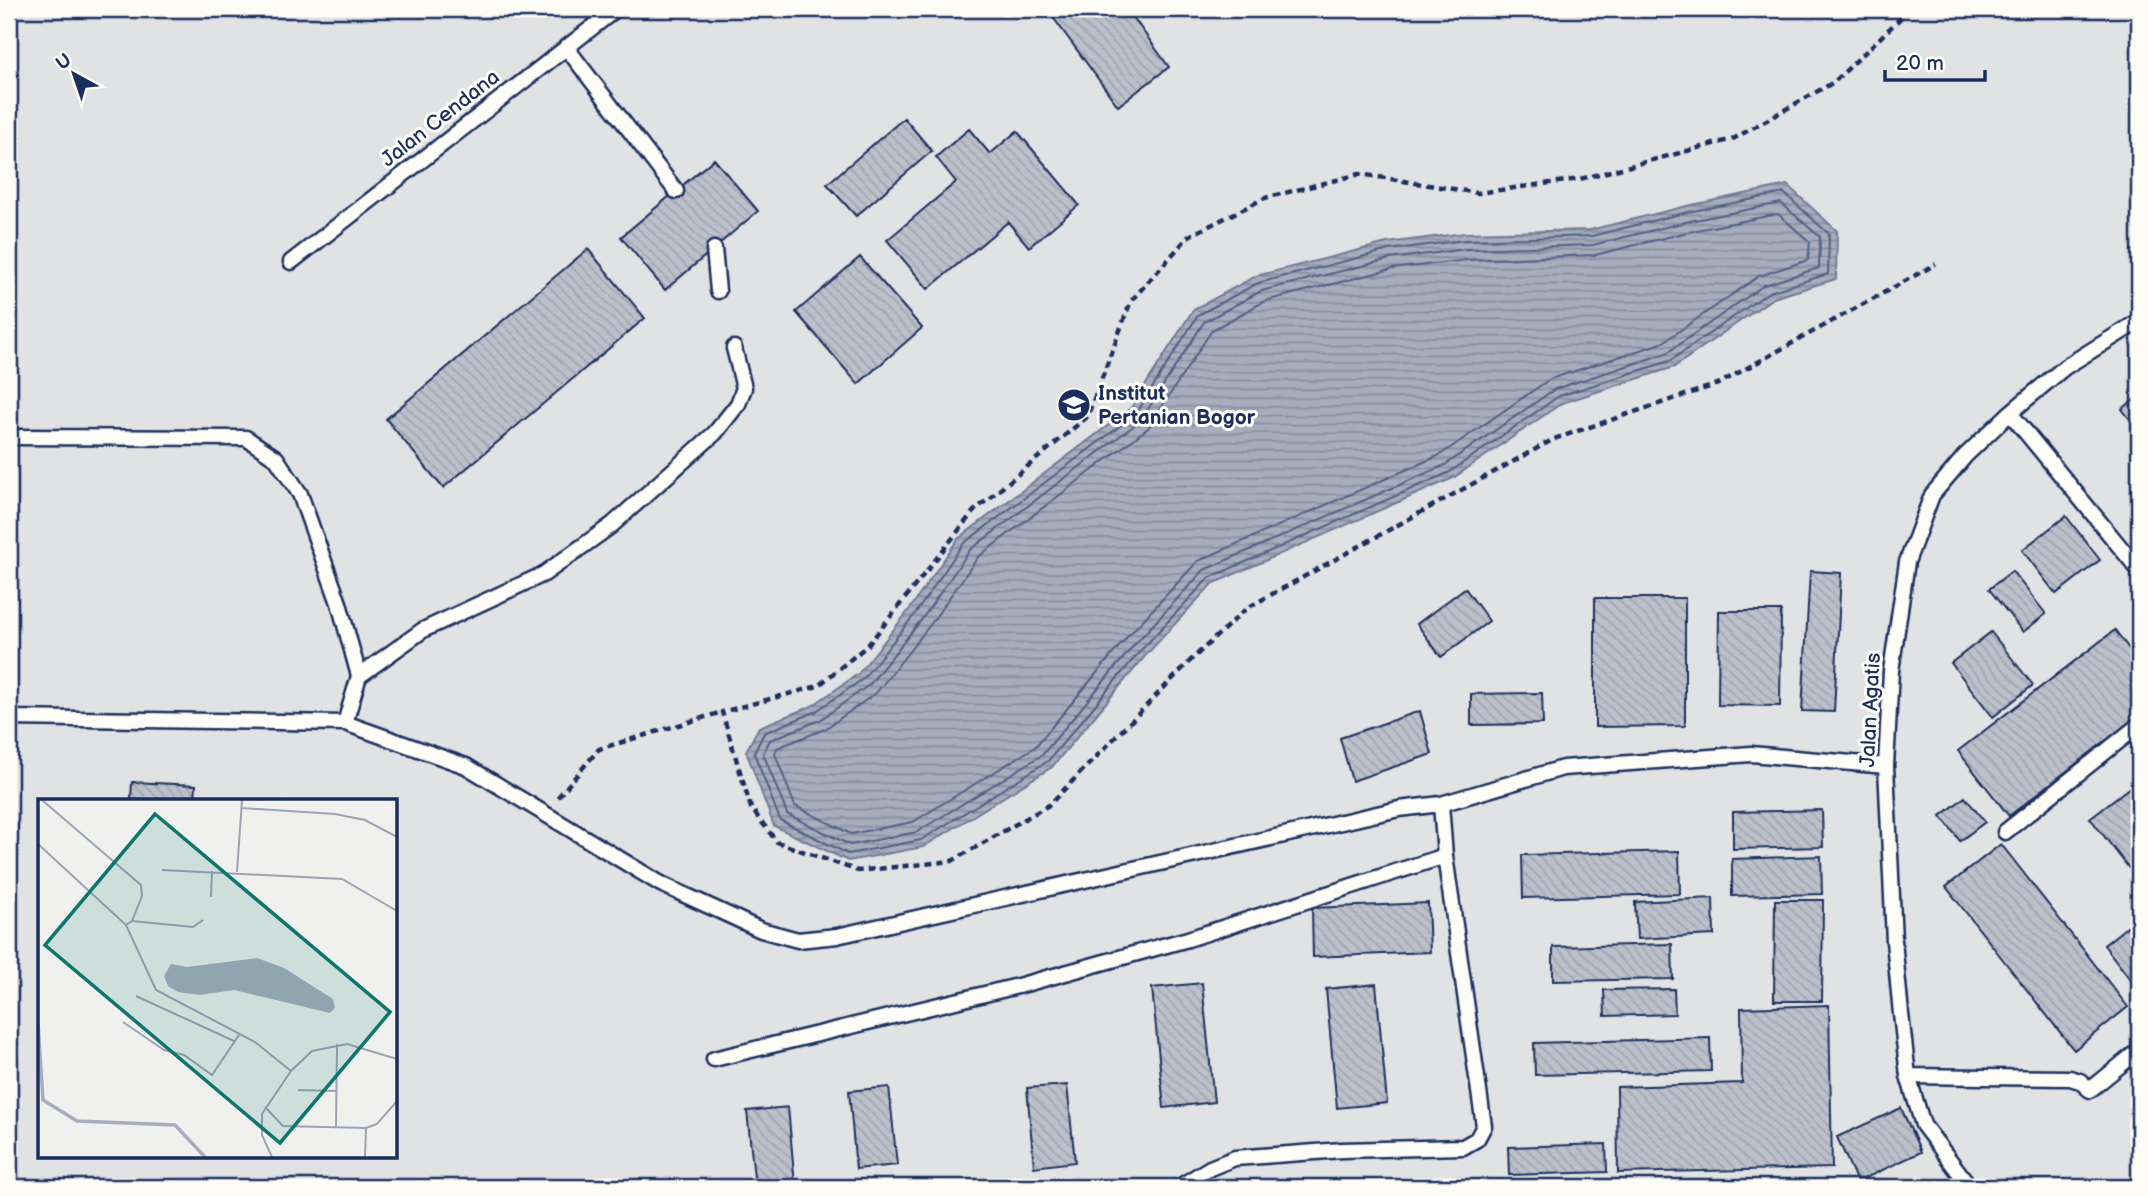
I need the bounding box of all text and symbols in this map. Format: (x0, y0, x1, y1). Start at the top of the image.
north arrow (38, 38, 108, 108)
scale bar (1885, 38, 1985, 82)
text: U (51, 49, 77, 75)
text: 20 m (1896, 51, 1944, 76)
street label: Jalan Cendana (376, 64, 504, 172)
place label: Institut Pertanian Bogor (1098, 381, 1256, 430)
school or university icon: Institut Pertanian Bogor (1055, 386, 1093, 424)
street label: Jalan Agatis (1855, 652, 1886, 768)
inset map (38, 799, 397, 1158)

